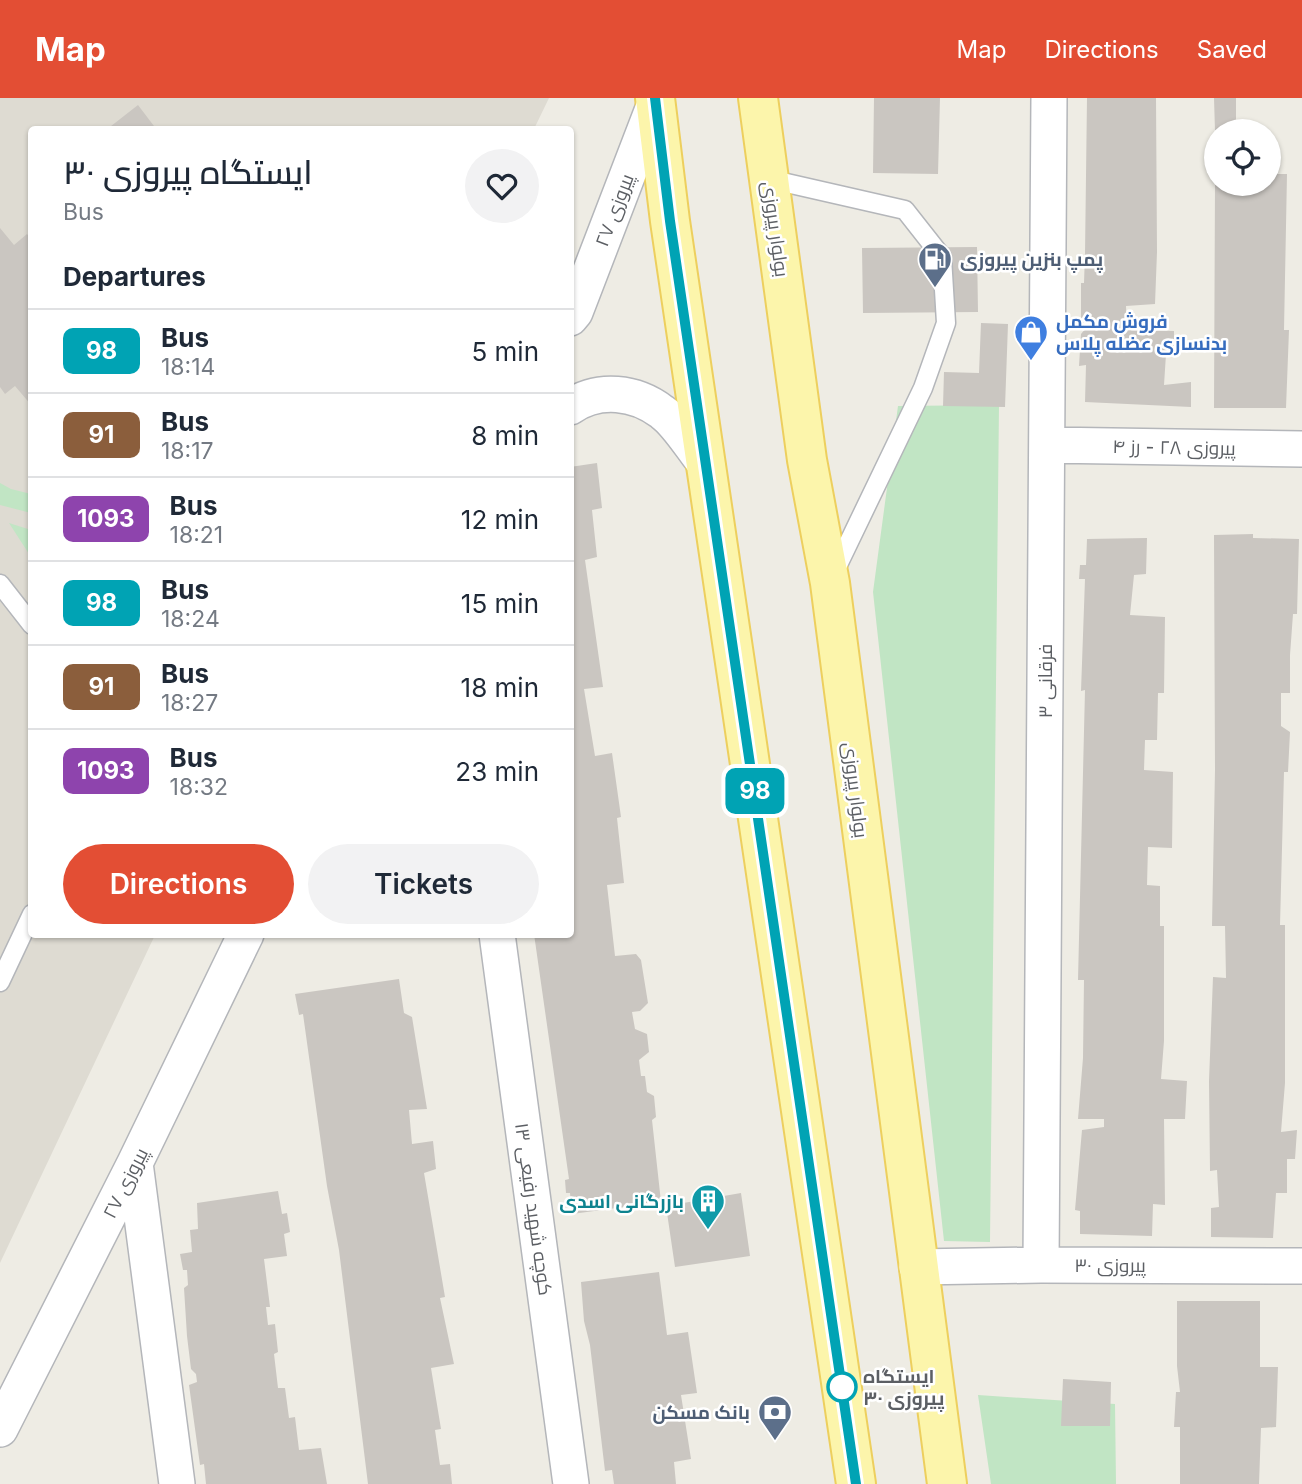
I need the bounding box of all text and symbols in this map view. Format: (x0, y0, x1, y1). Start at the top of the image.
text: Map (35, 29, 106, 69)
text: Map (957, 35, 1006, 64)
text: Directions (1044, 35, 1159, 64)
text: Saved (1197, 35, 1267, 64)
map controls (1204, 119, 1281, 196)
button: locate (1204, 119, 1281, 196)
button: heart (465, 149, 539, 223)
text: ایستگاه پیروزی ۳۰ (63, 152, 313, 192)
street label: پیروزی ۲۷ (590, 171, 640, 250)
street label: بولوار پیروزی (756, 180, 794, 279)
text: Bus (63, 198, 104, 226)
fuel station icon: پمپ بنزین پیروزی (916, 240, 954, 289)
place label: پمپ بنزین پیروزی (960, 248, 1103, 273)
text: Departures (63, 261, 206, 292)
place label: فروش مکمل بدنسازی عضله پلاس (1056, 310, 1227, 357)
shop icon: فروش مکمل بدنسازی عضله پلاس (1012, 313, 1050, 362)
text: Bus (161, 322, 209, 353)
text: 98 (86, 336, 117, 365)
text: 5 min (471, 336, 539, 367)
text: 18:14 (161, 353, 215, 381)
text: Bus (161, 406, 209, 437)
text: 91 (89, 420, 114, 449)
text: 8 min (471, 420, 539, 451)
street label: پیروزی ۲۸ - رز ۴ (1112, 435, 1236, 461)
text: 18:17 (161, 437, 214, 465)
text: Bus (170, 490, 218, 521)
text: 1093 (77, 504, 135, 533)
text: 12 min (461, 504, 539, 535)
text: 18:21 (170, 521, 223, 549)
text: Bus (161, 574, 209, 605)
text: 98 (86, 588, 117, 617)
text: 15 min (461, 588, 539, 619)
text: 18:24 (161, 605, 220, 633)
street label: فرقانی ۳ (1034, 644, 1057, 718)
text: Bus (161, 658, 209, 689)
text: 91 (89, 672, 114, 701)
text: 18 min (461, 672, 539, 703)
text: 18:27 (161, 689, 218, 717)
street label: بولوار پیروزی (837, 741, 873, 839)
text: Bus (170, 742, 218, 773)
text: 1093 (77, 756, 135, 785)
text: 23 min (455, 756, 539, 787)
line badge: 98 (724, 768, 786, 814)
text: 18:32 (170, 773, 228, 801)
text: 98 (739, 776, 771, 805)
button: Directions (63, 844, 294, 924)
button: Tickets (308, 844, 539, 924)
street label: کوچه شهید رفیعی ۱۳ (509, 1121, 557, 1297)
street label: پیروزی ۲۷ (98, 1144, 154, 1223)
building icon: بازرگانی اسدی (689, 1182, 727, 1231)
place label: بازرگانی اسدی (559, 1190, 684, 1214)
street label: پیروزی ۳۰ (1074, 1254, 1146, 1278)
place label: ایستگاه پیروزی ۳۰ (863, 1365, 945, 1412)
marker: ایستگاه پیروزی ۳۰ (827, 1372, 857, 1402)
bank icon: بانک مسکن (756, 1393, 794, 1442)
place label: بانک مسکن (652, 1401, 750, 1424)

